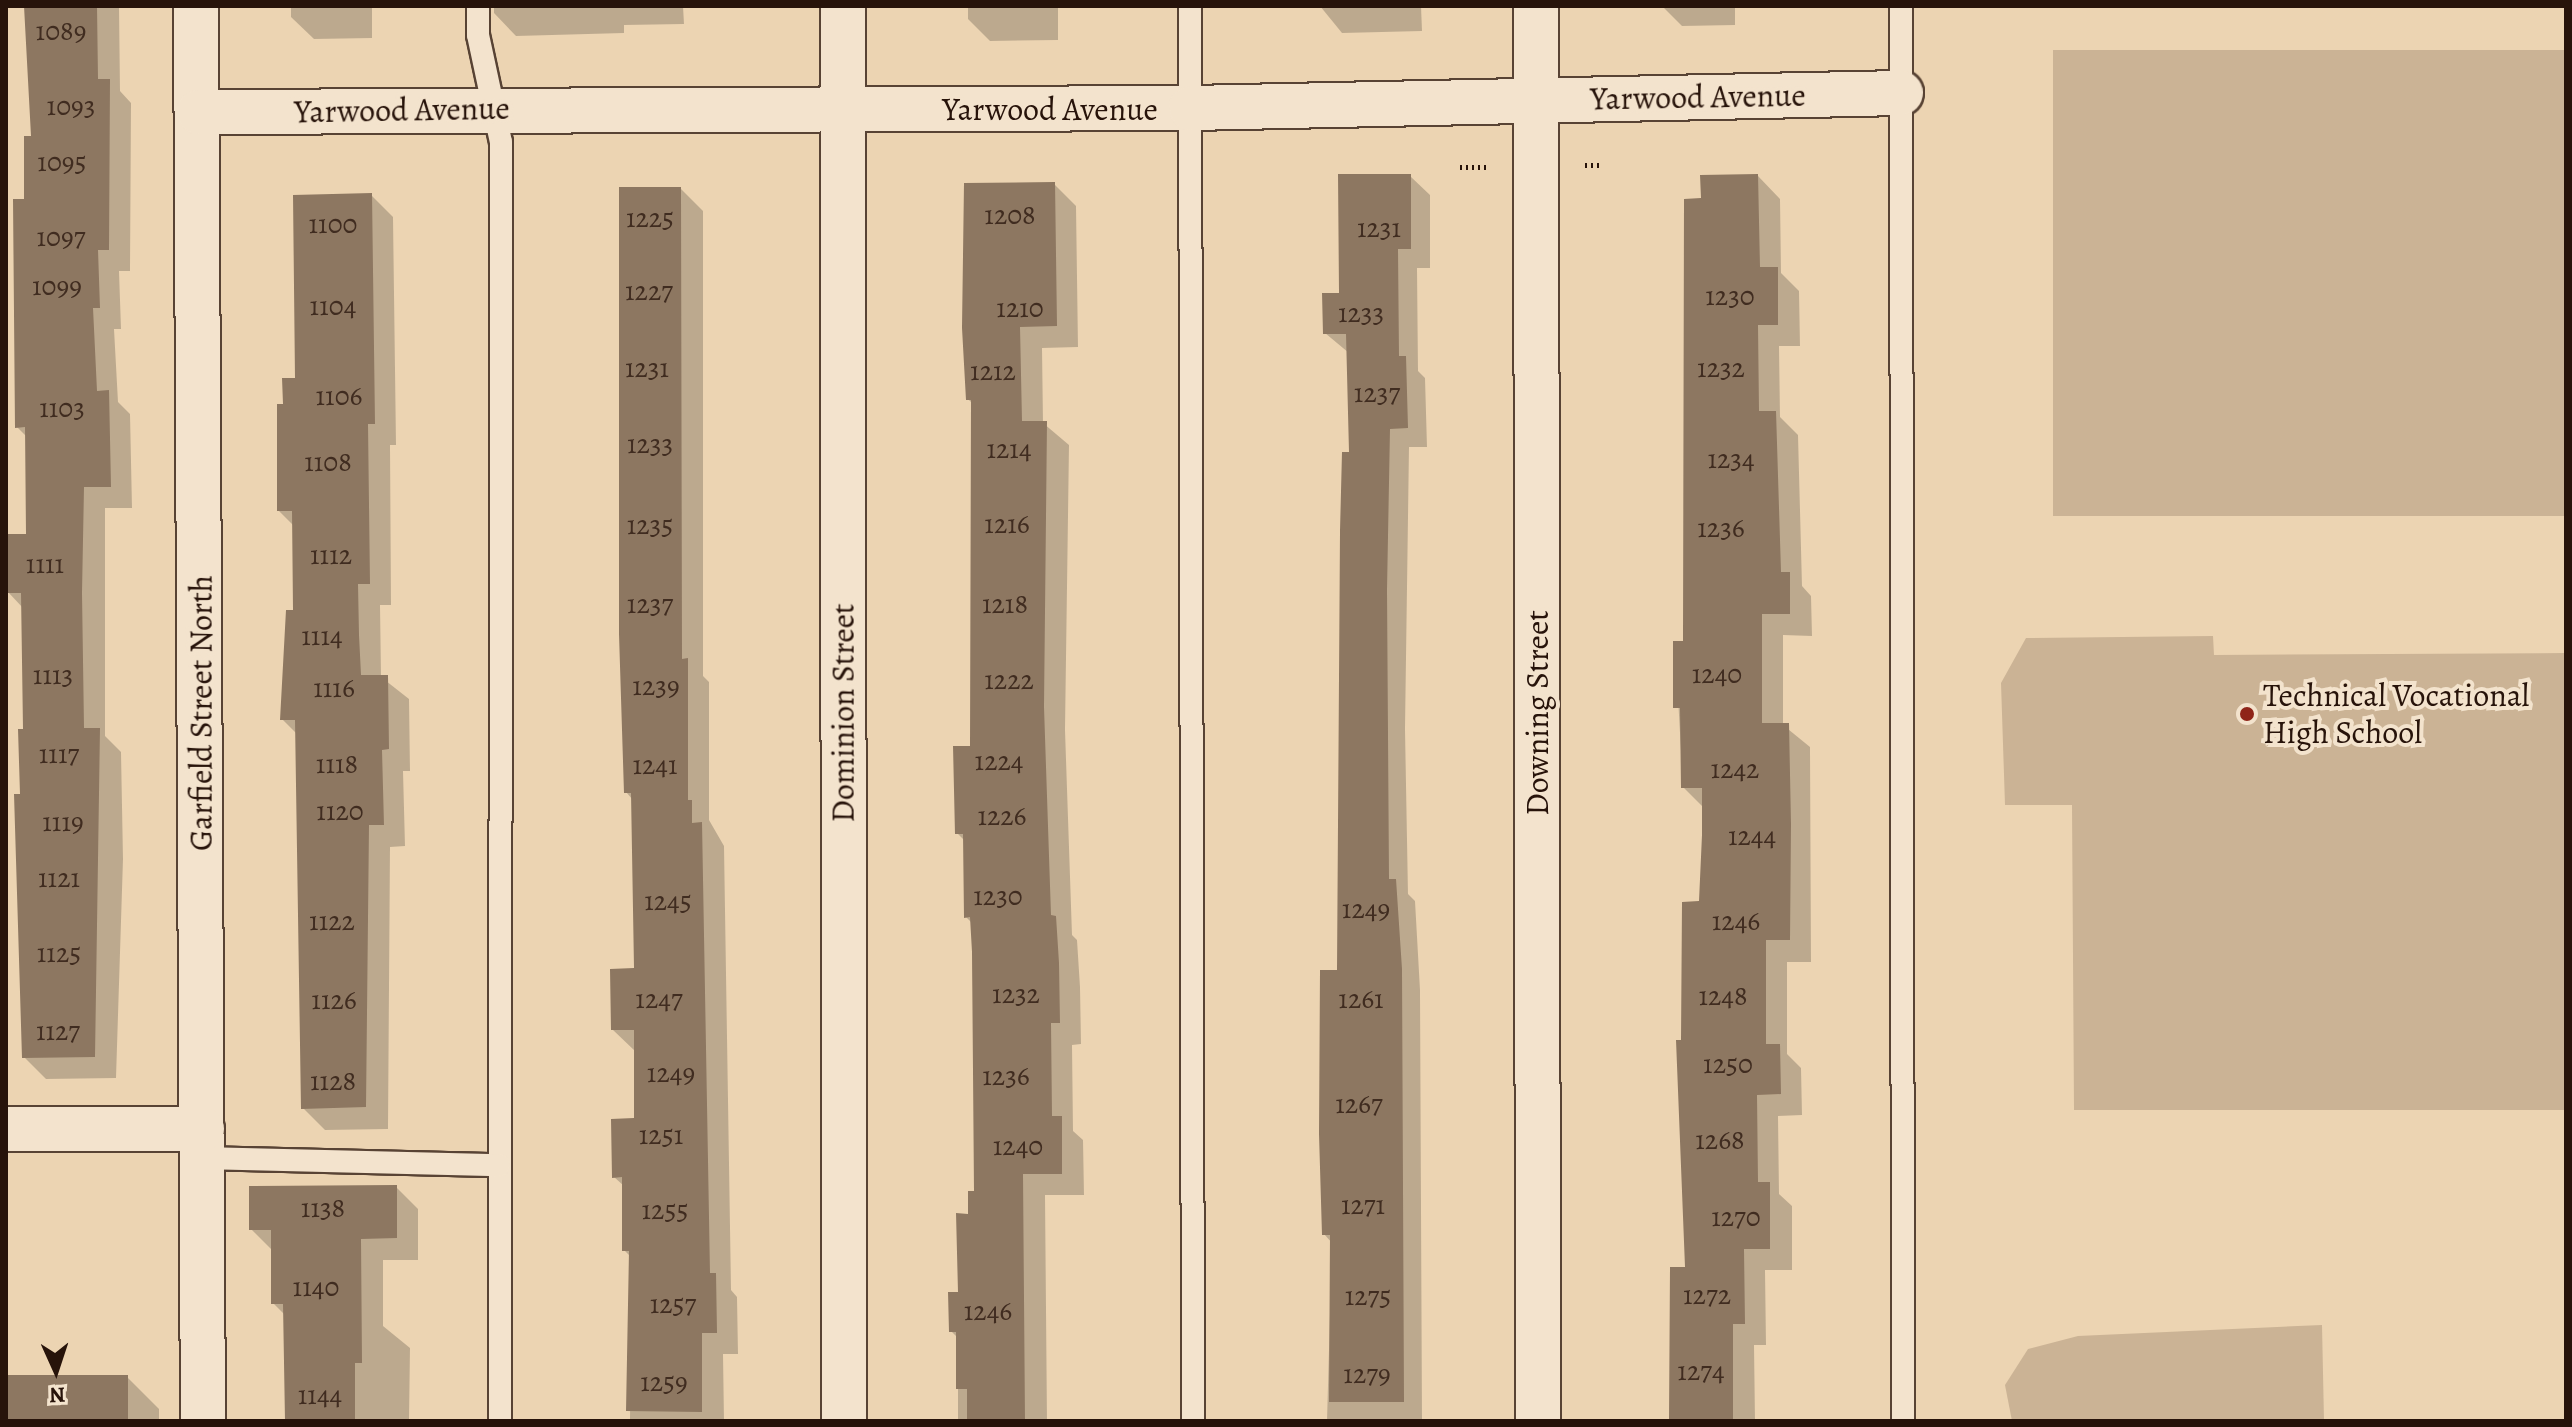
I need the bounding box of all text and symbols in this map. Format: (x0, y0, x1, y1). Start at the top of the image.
house number: 1089 (36, 14, 86, 48)
street label: Yarwood Avenue (1590, 76, 1806, 118)
house number: 1093 (47, 89, 95, 123)
street label: Yarwood Avenue (294, 89, 510, 131)
street label: Yarwood Avenue (942, 90, 1158, 128)
house number: 1095 (37, 145, 87, 179)
house number: 1208 (984, 198, 1036, 232)
house number: 1225 (626, 201, 674, 235)
house number: 1100 (309, 207, 357, 241)
house number: 1231 (1357, 211, 1401, 245)
house number: 1097 (37, 220, 85, 254)
house number: 1099 (32, 269, 82, 303)
house number: 1227 (625, 274, 673, 308)
house number: 1230 (1705, 279, 1755, 313)
house number: 1104 (310, 289, 356, 323)
house number: 1210 (996, 291, 1044, 325)
house number: 1233 (1338, 296, 1384, 330)
house number: 1231 (625, 351, 669, 385)
house number: 1232 (1697, 351, 1745, 385)
house number: 1212 (970, 354, 1016, 388)
house number: 1237 (1354, 376, 1400, 410)
house number: 1106 (315, 379, 363, 413)
house number: 1103 (39, 391, 85, 425)
house number: 1233 (627, 427, 673, 461)
house number: 1214 (986, 432, 1032, 466)
house number: 1234 (1707, 442, 1755, 476)
house number: 1108 (304, 445, 352, 479)
house number: 1216 (984, 507, 1030, 541)
house number: 1235 (627, 508, 673, 542)
house number: 1236 (1697, 511, 1745, 545)
house number: 1112 (310, 538, 352, 572)
house number: 1111 (26, 547, 64, 581)
street label: Garfield Street North (182, 575, 220, 851)
house number: 1237 (627, 587, 673, 621)
house number: 1218 (982, 587, 1028, 621)
street label: Dominion Street (824, 603, 862, 823)
street label: Downing Street (1518, 610, 1556, 816)
house number: 1114 (301, 619, 343, 653)
house number: 1240 (1692, 657, 1742, 691)
house number: 1113 (33, 658, 73, 692)
house number: 1222 (984, 663, 1034, 697)
house number: 1239 (632, 669, 680, 703)
house number: 1116 (313, 671, 355, 705)
place label: Technical Vocational High School (2263, 677, 2529, 752)
marker: Technical Vocational High School (2238, 705, 2256, 723)
house number: 1117 (39, 737, 79, 771)
house number: 1224 (975, 744, 1023, 778)
house number: 1118 (316, 747, 358, 781)
house number: 1241 (632, 748, 678, 782)
house number: 1242 (1711, 752, 1759, 786)
house number: 1120 (316, 794, 364, 828)
house number: 1226 (977, 799, 1027, 833)
house number: 1119 (42, 805, 84, 839)
house number: 1244 (1728, 819, 1776, 853)
house number: 1121 (38, 861, 80, 895)
house number: 1230 (973, 879, 1023, 913)
house number: 1245 (644, 884, 692, 918)
house number: 1249 (1342, 892, 1390, 926)
house number: 1122 (309, 904, 355, 938)
house number: 1246 (1712, 904, 1760, 938)
house number: 1125 (37, 936, 81, 970)
house number: 1232 (992, 977, 1040, 1011)
house number: 1248 (1698, 979, 1748, 1013)
house number: 1247 (635, 982, 683, 1016)
house number: 1261 (1338, 982, 1384, 1016)
house number: 1126 (311, 983, 357, 1017)
house number: 1127 (36, 1014, 80, 1048)
house number: 1250 (1703, 1047, 1753, 1081)
house number: 1249 (647, 1056, 695, 1090)
house number: 1236 (982, 1059, 1030, 1093)
house number: 1128 (310, 1064, 356, 1098)
house number: 1267 (1335, 1087, 1383, 1121)
house number: 1251 (639, 1118, 683, 1152)
house number: 1268 (1695, 1123, 1745, 1157)
house number: 1240 (993, 1129, 1043, 1163)
house number: 1271 (1341, 1188, 1385, 1222)
house number: 1138 (301, 1191, 345, 1225)
house number: 1255 (642, 1193, 688, 1227)
house number: 1270 (1711, 1200, 1761, 1234)
house number: 1140 (293, 1270, 339, 1304)
house number: 1272 (1683, 1278, 1731, 1312)
house number: 1275 (1345, 1279, 1391, 1313)
house number: 1257 (650, 1287, 696, 1321)
house number: 1246 (964, 1294, 1012, 1328)
north arrow (16, 1331, 96, 1411)
house number: 1274 (1677, 1354, 1725, 1388)
house number: 1279 (1343, 1357, 1391, 1391)
house number: 1259 (640, 1365, 688, 1399)
house number: 1144 (298, 1378, 342, 1412)
text: N (48, 1380, 66, 1410)

